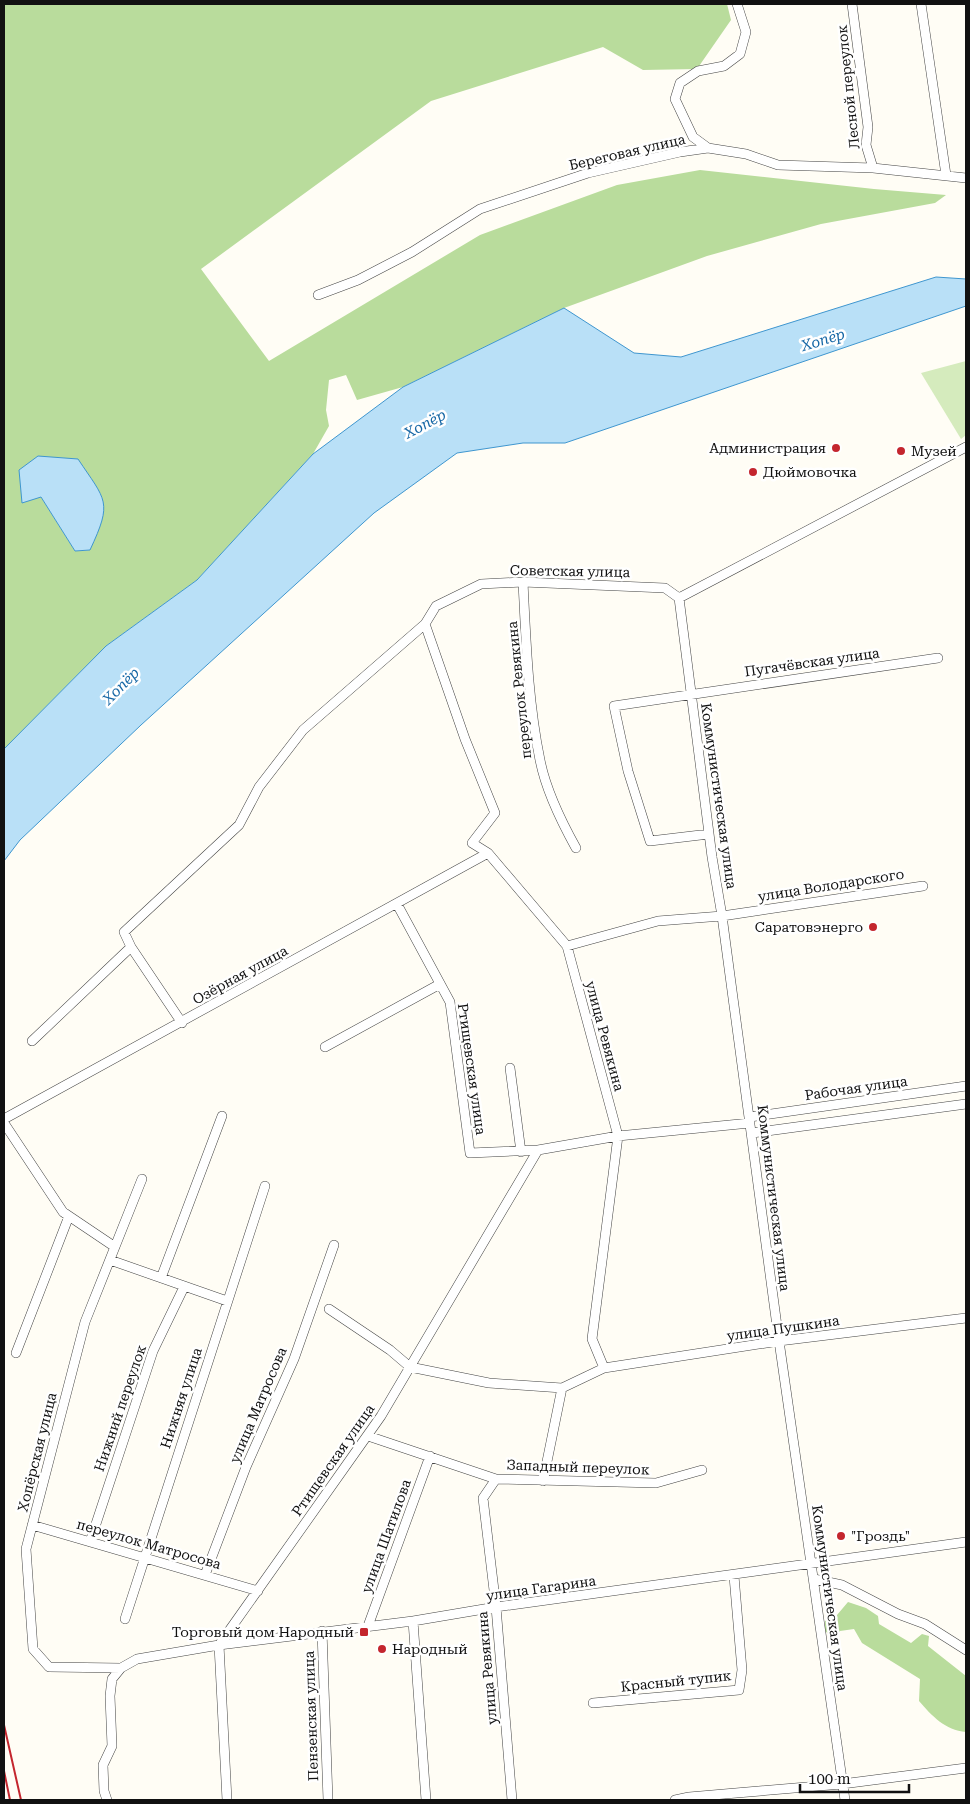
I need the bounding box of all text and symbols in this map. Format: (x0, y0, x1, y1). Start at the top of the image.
street label: Лесной переулок (834, 24, 862, 150)
street label: Береговая улица (567, 131, 687, 173)
water label: Хопёр (798, 325, 847, 355)
water label: Хопёр (400, 406, 449, 443)
place label: Администрация (709, 440, 826, 456)
marker: Администрация (830, 442, 842, 454)
place label: Музей (911, 443, 957, 459)
marker: Музей (895, 445, 907, 457)
place label: Дюймовочка (763, 464, 857, 480)
marker: Дюймовочка (747, 466, 759, 478)
street label: Советская улица (510, 562, 631, 580)
street label: переулок Ревякина (504, 620, 534, 760)
street label: Пугачёвская улица (743, 645, 881, 679)
water label: Хопёр (98, 664, 143, 709)
street label: Коммунистическая улица (698, 702, 740, 890)
street label: улица Володарского (757, 866, 905, 904)
place label: Саратовэнерго (755, 919, 863, 935)
marker: Саратовэнерго (867, 921, 879, 933)
street label: Озёрная улица (190, 942, 291, 1008)
street label: улица Ревякина (583, 979, 628, 1093)
street label: Ртищевская улица (455, 1002, 489, 1136)
street label: Рабочая улица (804, 1073, 909, 1103)
street label: Коммунистическая улица (755, 1104, 793, 1292)
street label: улица Пушкина (726, 1312, 841, 1344)
street label: Нижний переулок (91, 1342, 149, 1473)
street label: улица Матросова (226, 1344, 290, 1465)
street label: Нижняя улица (157, 1345, 205, 1451)
street label: Хопёрская улица (14, 1390, 60, 1513)
street label: Ртищевская улица (288, 1401, 378, 1519)
street label: Западный переулок (506, 1457, 650, 1478)
street label: улица Шатилова (358, 1477, 414, 1595)
street label: Коммунистическая улица (809, 1504, 851, 1692)
street label: переулок Матросова (75, 1516, 223, 1572)
place label: "Гроздь" (851, 1528, 910, 1544)
marker: "Гроздь" (835, 1530, 847, 1542)
street label: улица Гагарина (485, 1572, 597, 1604)
street label: улица Ревякина (474, 1610, 500, 1725)
place label: Торговый дом Народный (172, 1624, 354, 1640)
marker: Торговый дом Народный (358, 1626, 370, 1638)
place label: Народный (392, 1641, 468, 1657)
marker: Народный (376, 1643, 388, 1655)
street label: Пензенская улица (301, 1650, 321, 1781)
street label: Красный тупик (620, 1667, 732, 1695)
scale bar (800, 1762, 909, 1794)
text: 100 m (808, 1770, 851, 1788)

